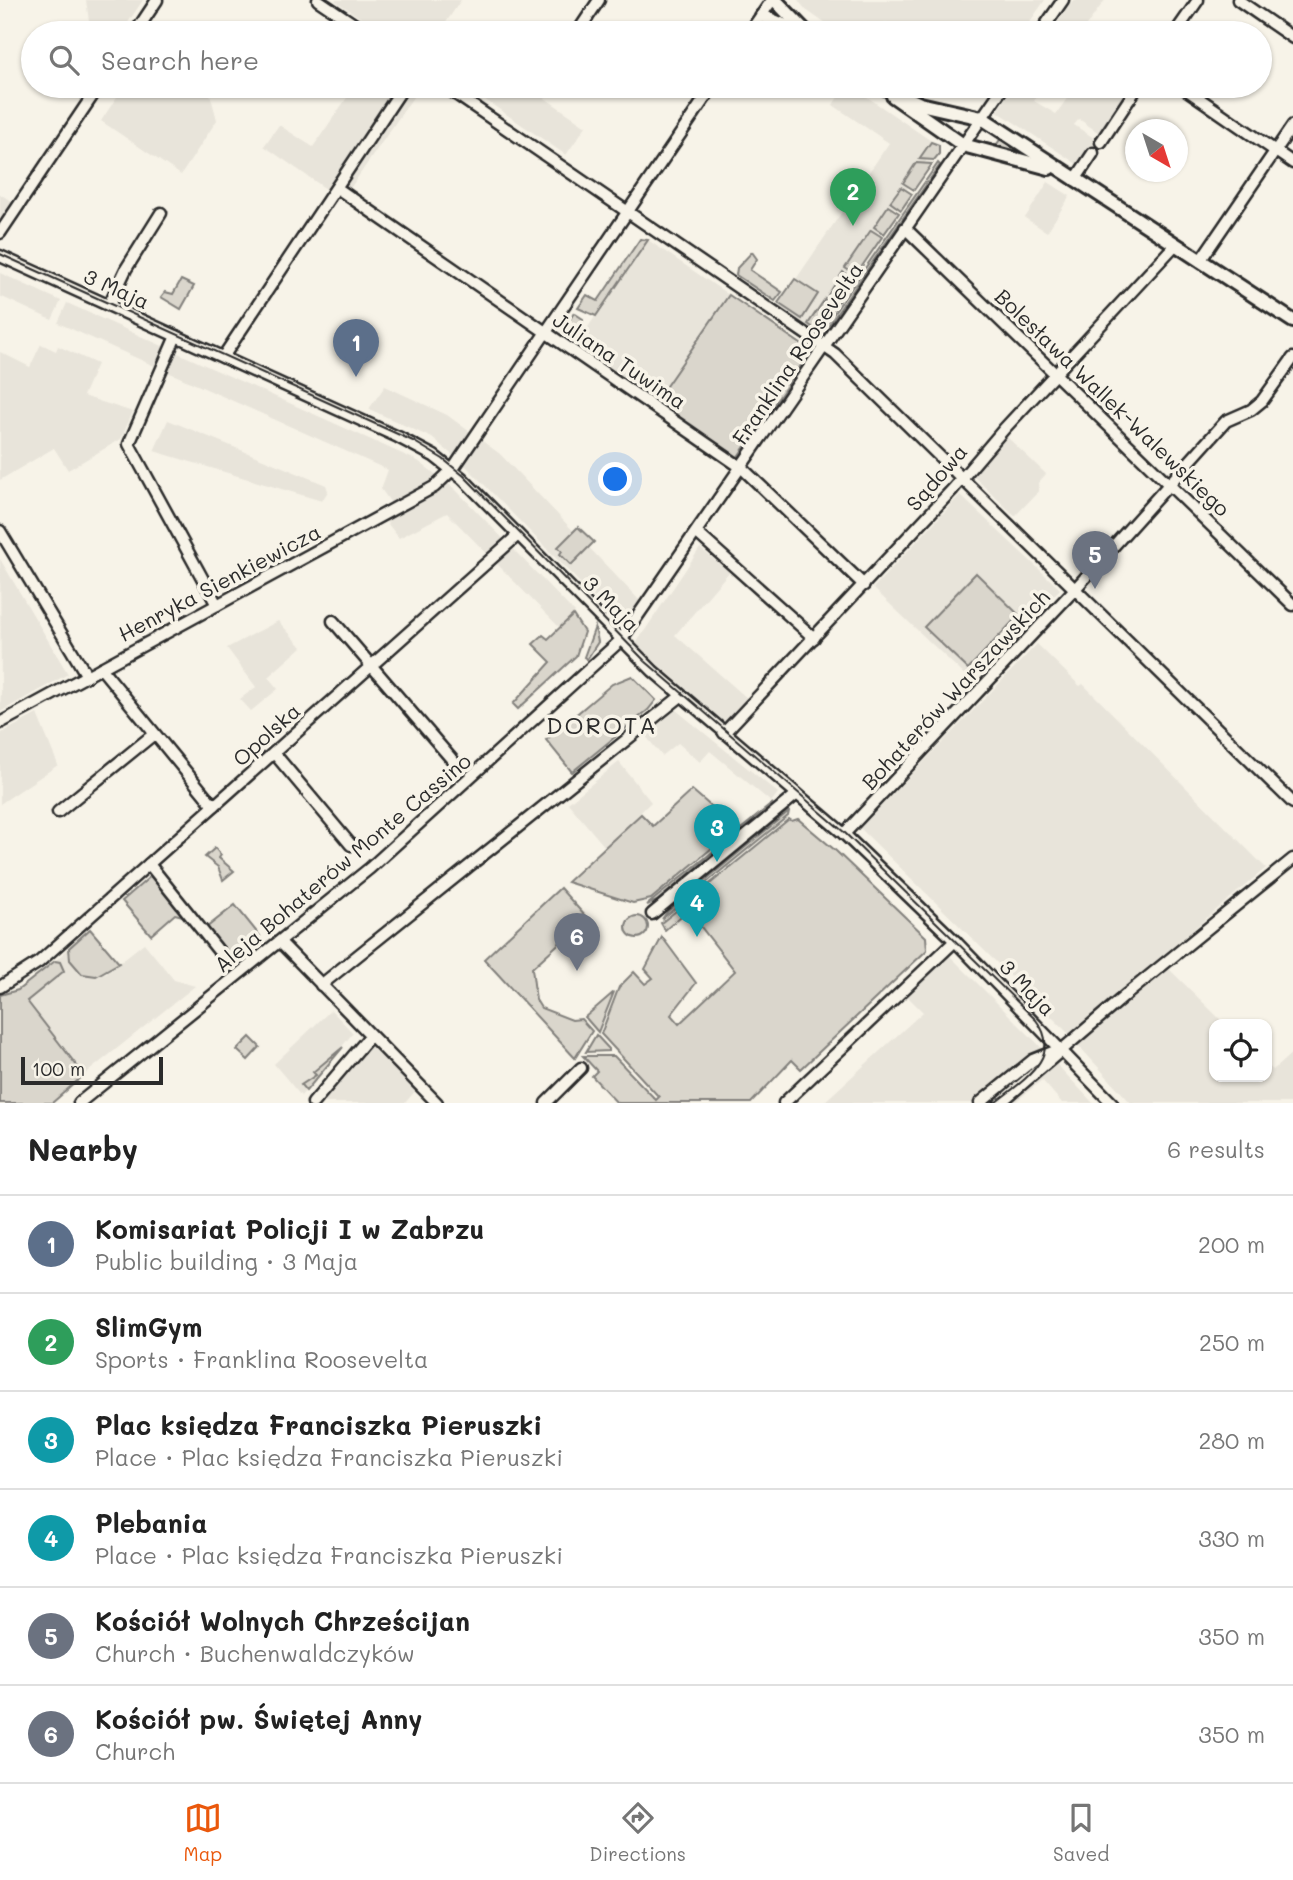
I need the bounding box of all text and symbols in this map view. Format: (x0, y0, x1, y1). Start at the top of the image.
search box (21, 21, 1272, 98)
icon: search (45, 41, 83, 79)
text: Search here (101, 43, 259, 77)
north arrow (1125, 119, 1188, 182)
pin: 2 (830, 168, 876, 226)
street label: Franklina Roosevelta (726, 257, 868, 449)
street label: 3 Maja (80, 262, 154, 314)
street label: Bolesława Wallek-Walewskiego (990, 282, 1236, 522)
street label: Juliana Tuwima (548, 305, 692, 415)
pin: 1 (333, 319, 379, 377)
street label: Sądowa (900, 438, 972, 516)
your location (598, 462, 632, 496)
street label: Henryka Sienkiewicza (113, 517, 325, 647)
pin: 5 (1072, 531, 1118, 589)
street label: 3 Maja (578, 569, 646, 637)
street label: Bohaterów Warszawskich (855, 583, 1055, 795)
street label: Opolska (227, 697, 305, 771)
district label: DOROTA (546, 709, 658, 740)
street label: Aleja Bohaterów Monte Cassino (208, 747, 476, 977)
pin: 3 (694, 804, 740, 862)
pin: 4 (674, 879, 720, 937)
pin: 6 (554, 913, 600, 971)
street label: 3 Maja (994, 953, 1062, 1021)
map controls (1209, 1019, 1272, 1082)
button: locate (1209, 1019, 1272, 1082)
scale bar (21, 1054, 163, 1086)
text: 100 m (32, 1056, 85, 1081)
text: Nearby (28, 1129, 138, 1169)
text: 6 results (1167, 1134, 1265, 1164)
text: Komisariat Policji I w Zabrzu (95, 1212, 484, 1246)
text: 1 (46, 1229, 56, 1259)
text: 200 m (1198, 1229, 1265, 1259)
text: Public building · 3 Maja (95, 1246, 358, 1276)
text: SlimGym (95, 1310, 202, 1344)
text: 2 (45, 1327, 57, 1357)
text: 250 m (1199, 1327, 1265, 1357)
text: Sports · Franklina Roosevelta (95, 1344, 428, 1374)
text: Plac księdza Franciszka Pieruszki (95, 1408, 542, 1442)
text: 3 (44, 1425, 58, 1455)
text: 280 m (1198, 1425, 1265, 1455)
text: Place · Plac księdza Franciszka Pieruszki (95, 1442, 563, 1472)
text: Plebania (95, 1506, 207, 1540)
text: 4 (44, 1523, 58, 1553)
text: 330 m (1198, 1523, 1265, 1553)
text: Place · Plac księdza Franciszka Pieruszki (95, 1540, 563, 1570)
text: Kościół Wolnych Chrześcijan (95, 1604, 470, 1638)
text: 5 (44, 1621, 58, 1651)
text: 350 m (1198, 1621, 1265, 1651)
text: Church · Buchenwaldczyków (95, 1638, 415, 1668)
text: Kościół pw. Świętej Anny (95, 1702, 422, 1736)
text: 6 (44, 1719, 58, 1749)
text: 350 m (1198, 1719, 1265, 1749)
text: Church (95, 1736, 175, 1766)
tab: Map (184, 1799, 222, 1866)
tab: Directions (589, 1799, 686, 1866)
tab: Saved (1053, 1799, 1109, 1866)

